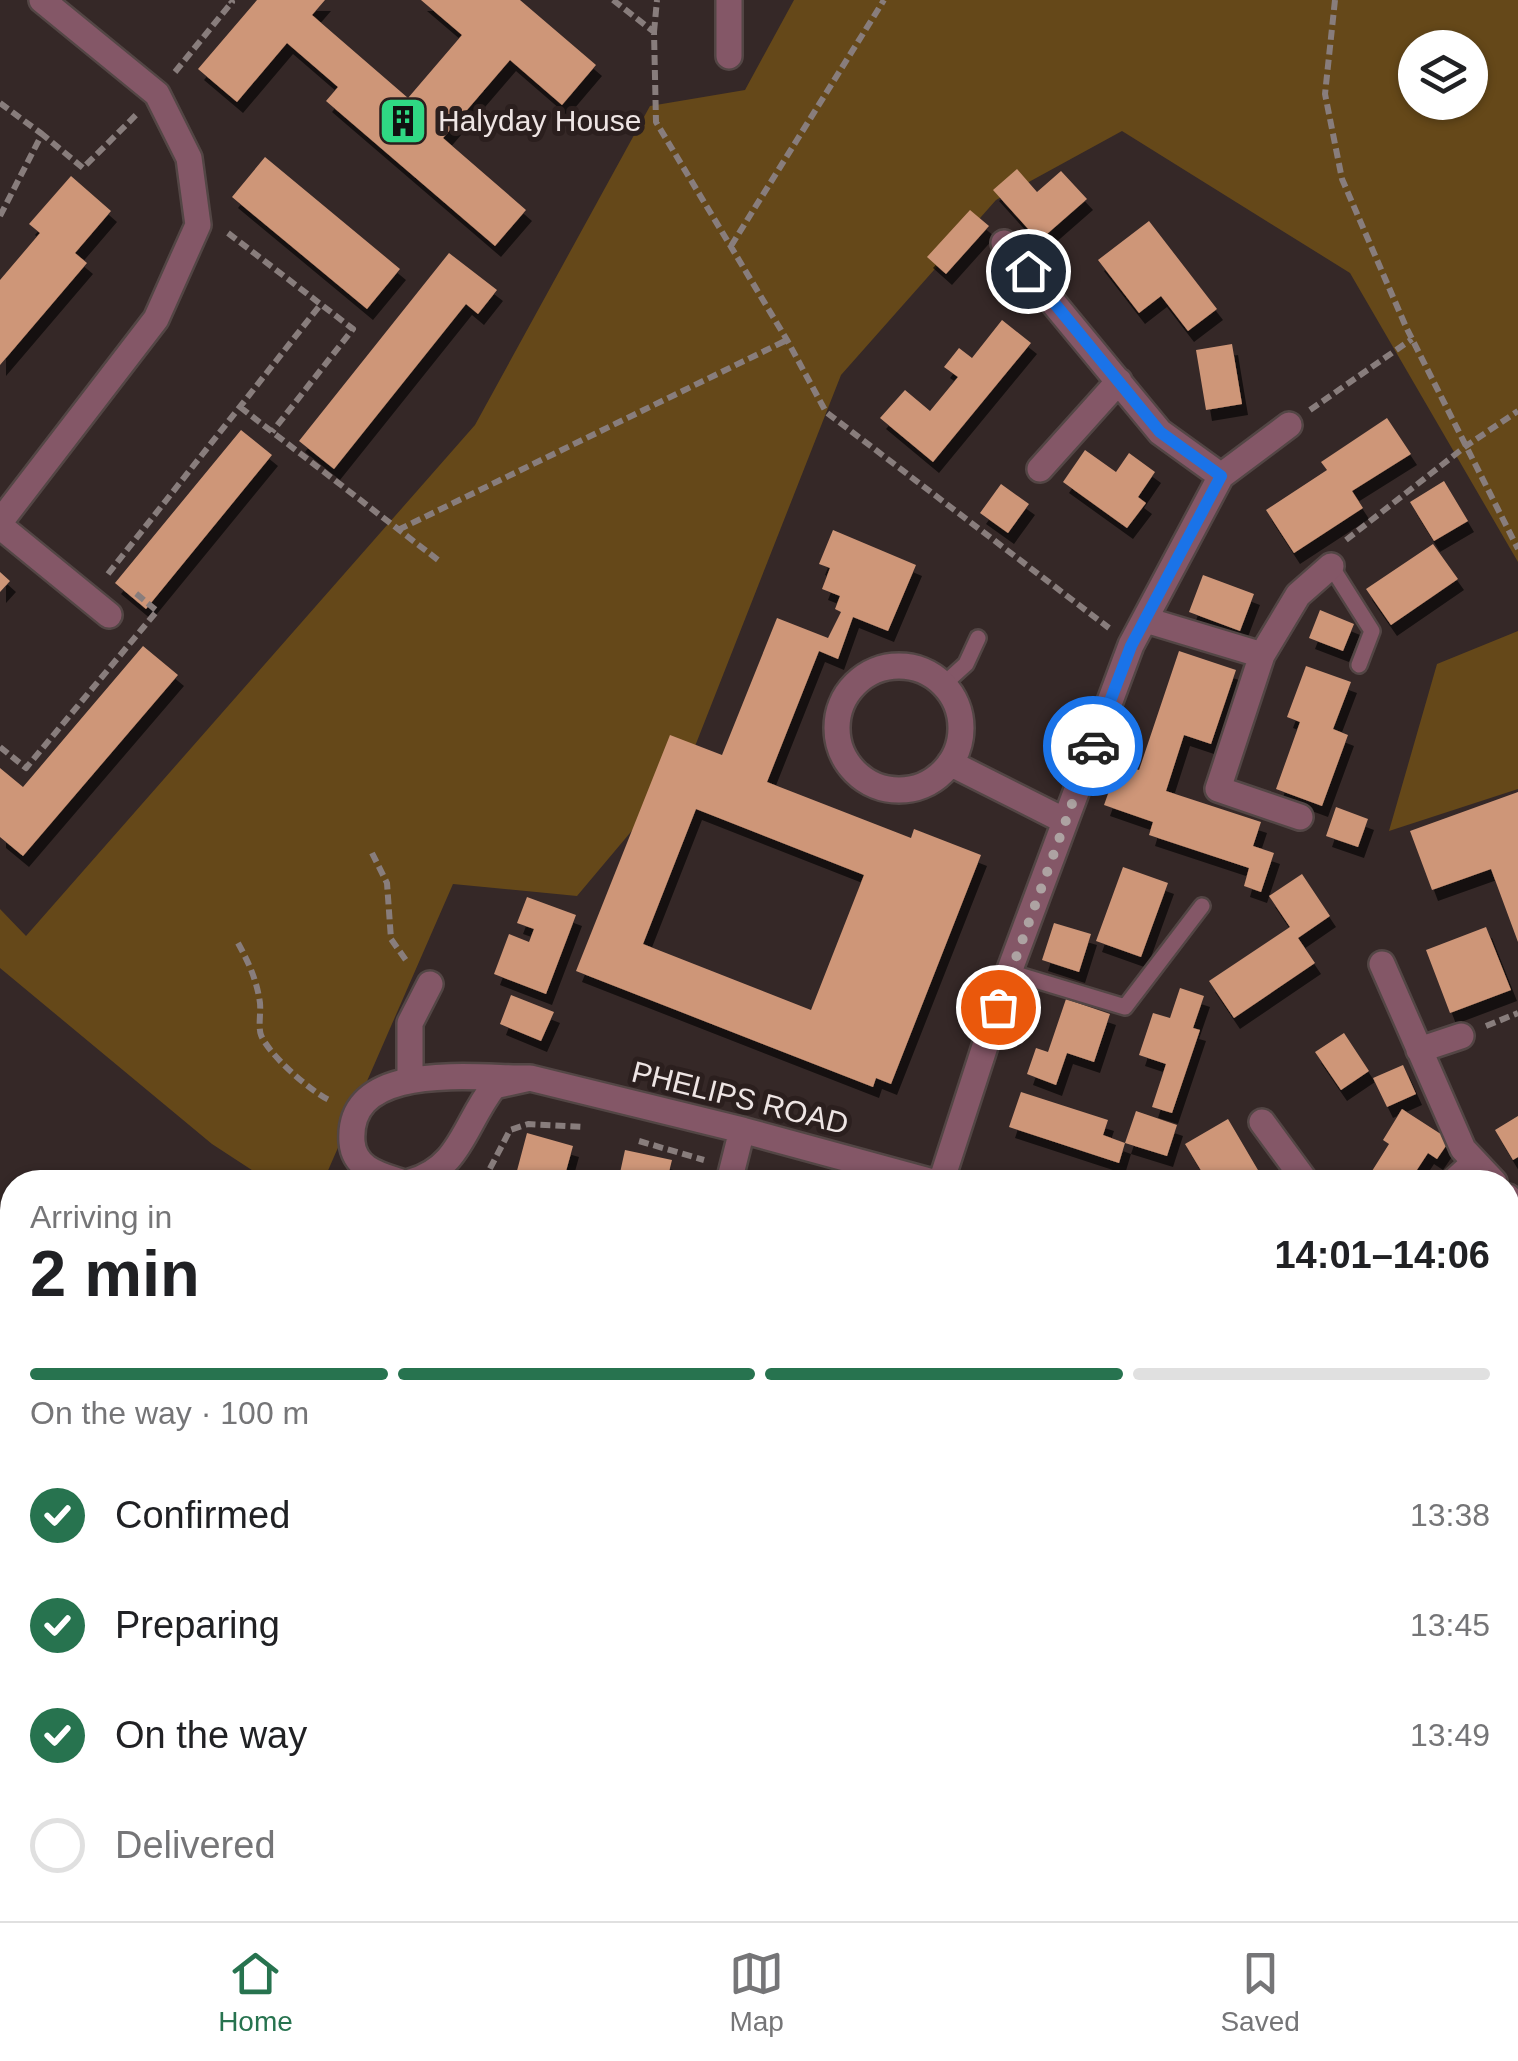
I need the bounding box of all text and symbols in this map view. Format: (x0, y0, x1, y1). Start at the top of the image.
map controls (1398, 30, 1488, 120)
button: layers (1398, 30, 1488, 120)
building icon: Halyday House (377, 95, 429, 147)
place label: Halyday House (438, 104, 641, 137)
pin (986, 229, 1071, 314)
icon: home (1001, 244, 1056, 299)
courier (1043, 696, 1143, 796)
icon: car (1066, 719, 1121, 774)
pin (956, 965, 1041, 1050)
icon: bag (971, 980, 1026, 1035)
street label: PHELIPS ROAD (629, 1055, 852, 1140)
text: Arriving in (30, 1199, 172, 1235)
text: 14:01–14:06 (1274, 1234, 1490, 1276)
text: 2 min (30, 1237, 200, 1310)
text: On the way · 100 m (30, 1395, 309, 1431)
icon: check (30, 1488, 85, 1543)
text: Confirmed (115, 1494, 290, 1536)
text: 13:38 (1410, 1497, 1490, 1533)
icon: check (30, 1598, 85, 1653)
text: Preparing (115, 1604, 280, 1646)
text: 13:45 (1410, 1607, 1490, 1643)
icon: check (30, 1708, 85, 1763)
text: On the way (115, 1714, 307, 1756)
text: 13:49 (1410, 1717, 1490, 1753)
text: Delivered (115, 1824, 276, 1866)
tab: Home (218, 1946, 293, 2038)
tab: Map (729, 1946, 784, 2038)
tab: Saved (1220, 1946, 1300, 2038)

